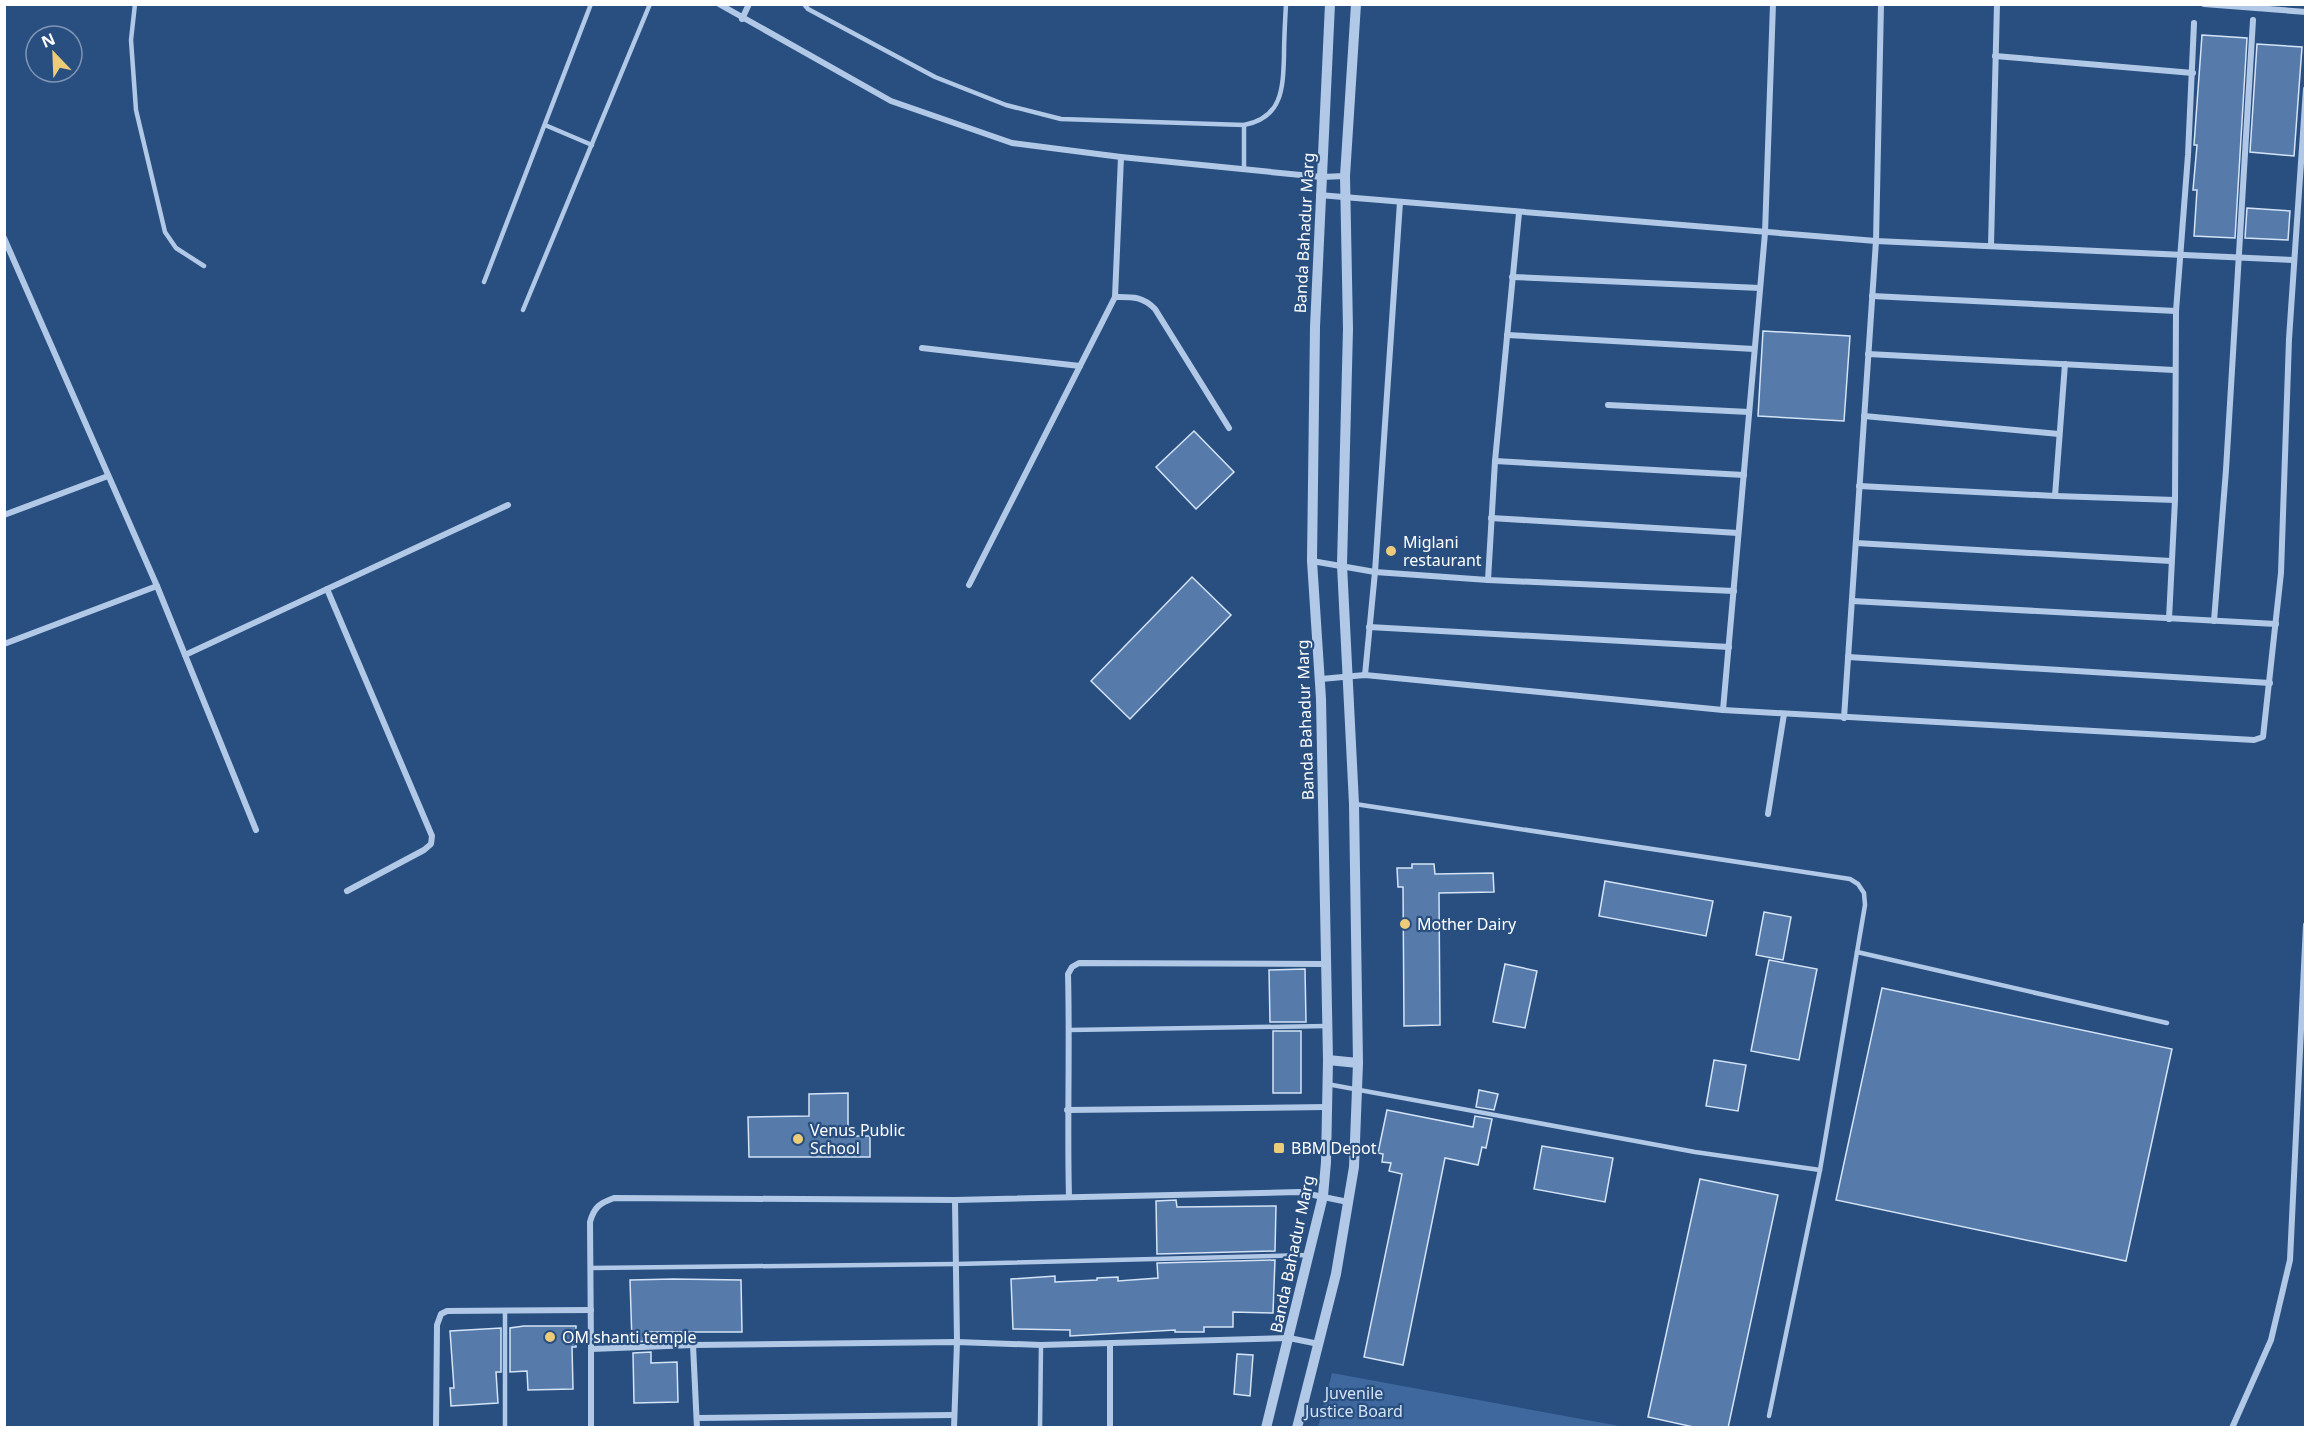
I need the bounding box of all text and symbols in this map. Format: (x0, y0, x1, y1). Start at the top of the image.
north arrow (24, 24, 84, 84)
text: N (38, 28, 58, 53)
street label: Banda Bahadur Marg (1289, 152, 1319, 314)
place label: Miglani restaurant (1403, 531, 1482, 571)
marker: Miglani restaurant (1384, 544, 1398, 558)
street label: Banda Bahadur Marg (1291, 639, 1319, 801)
place label: Mother Dairy (1417, 913, 1517, 935)
marker: Mother Dairy (1398, 917, 1412, 931)
place label: Venus Public School (810, 1119, 906, 1159)
marker: Venus Public School (791, 1132, 805, 1146)
place label: BBM Depot (1291, 1137, 1377, 1159)
marker: BBM Depot (1272, 1141, 1286, 1155)
street label: Banda Bahadur Marg (1265, 1173, 1319, 1335)
place label: OM shanti temple (562, 1326, 696, 1348)
marker: OM shanti temple (543, 1330, 557, 1344)
park label: Juvenile Justice Board (1303, 1382, 1403, 1422)

